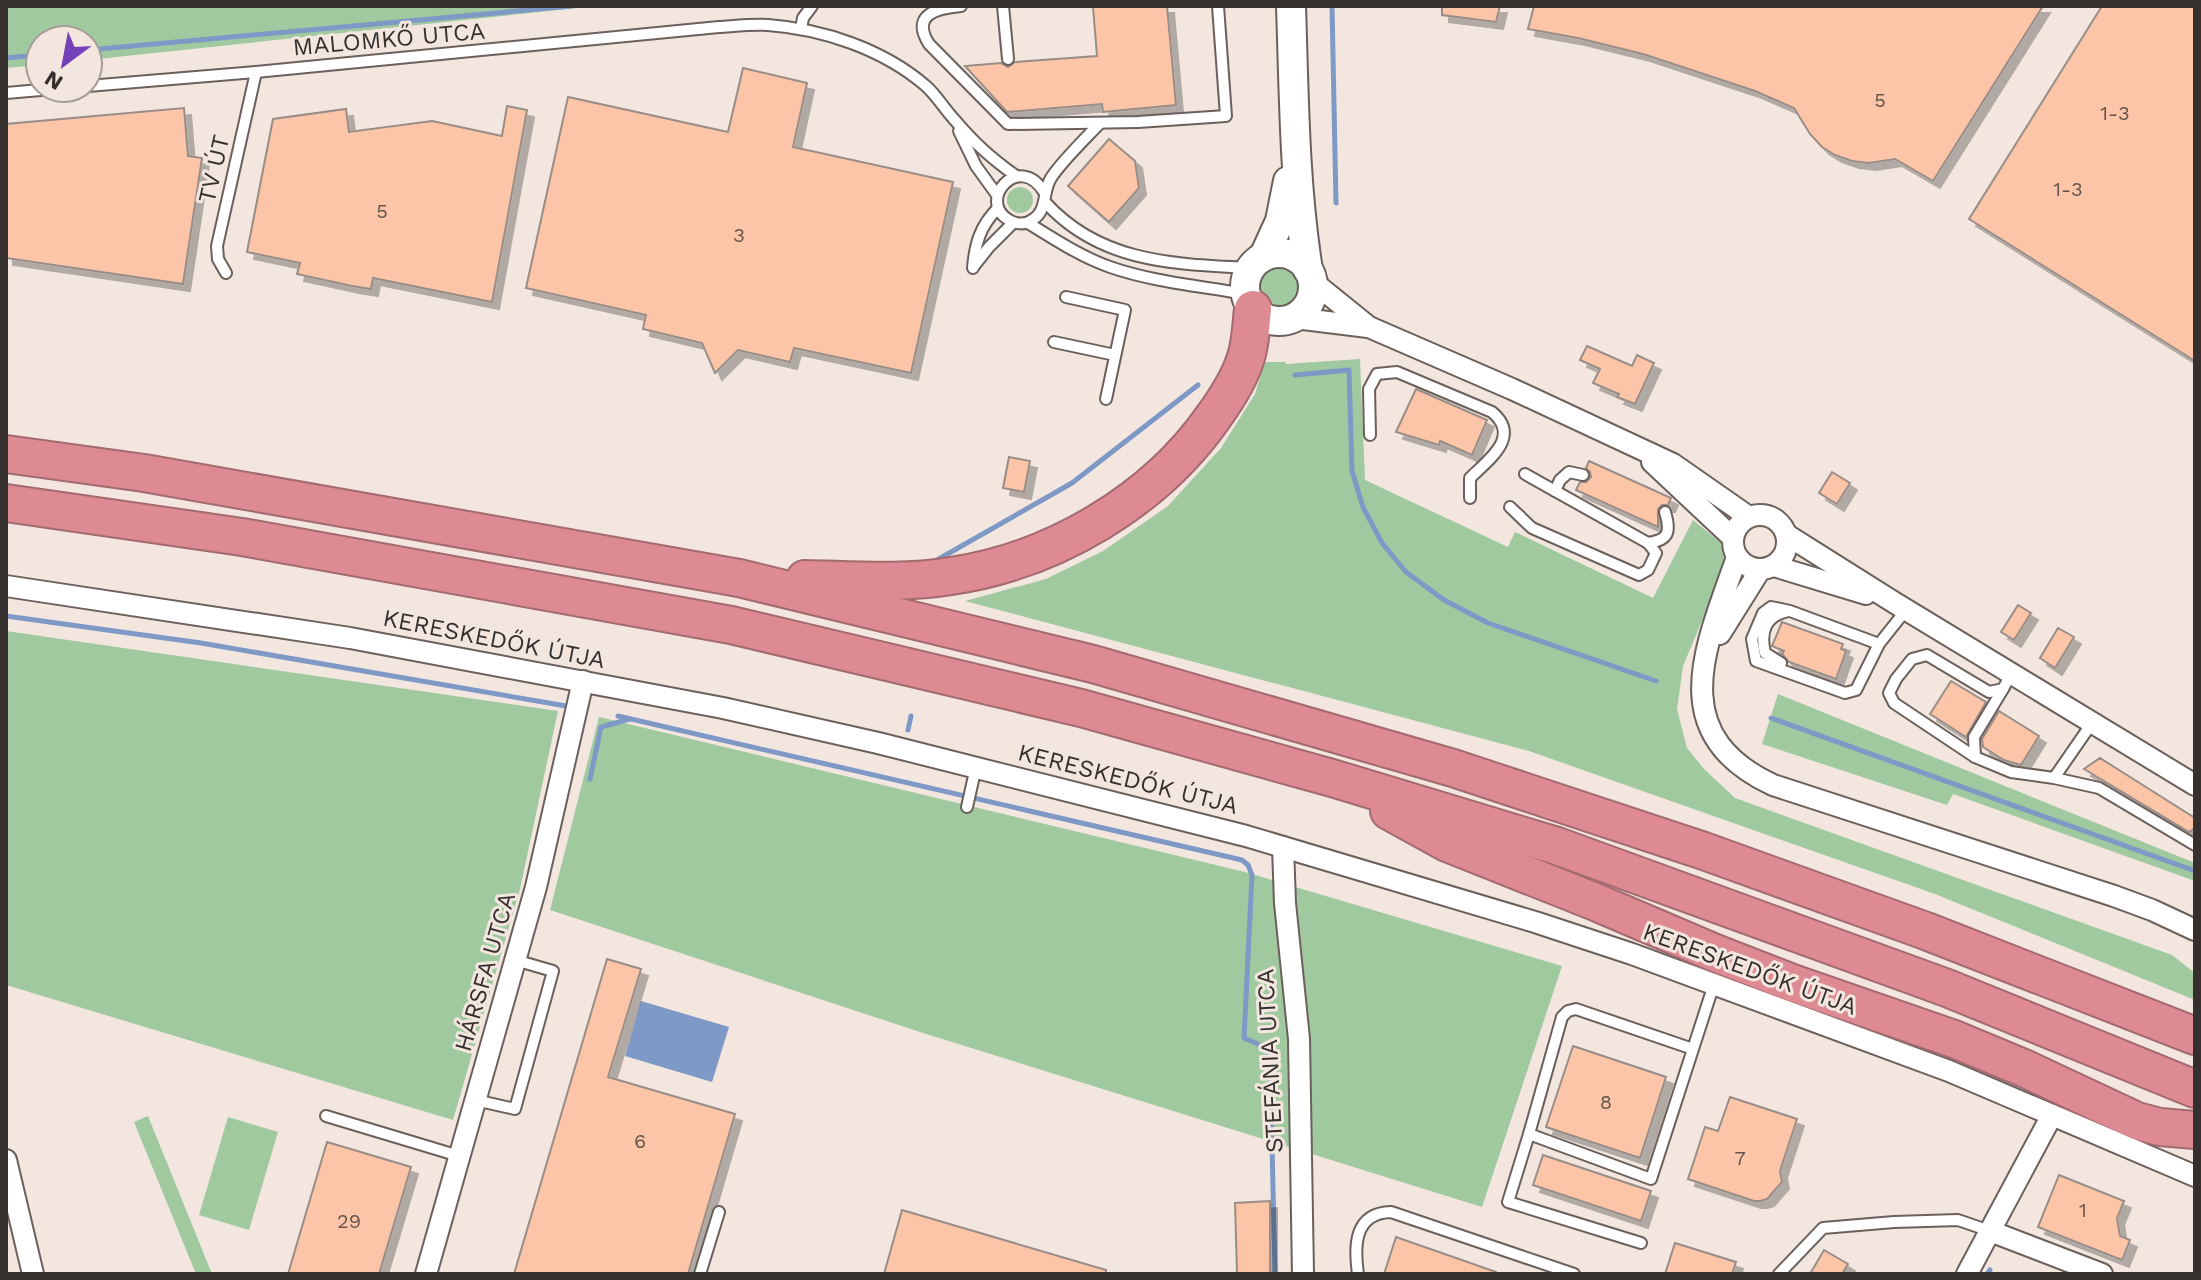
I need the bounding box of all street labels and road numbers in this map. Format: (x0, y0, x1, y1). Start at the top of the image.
street label: MALOMKŐ UTCA (292, 17, 487, 61)
street label: TV ÚT (193, 132, 235, 206)
street label: KERESKEDŐK ÚTJA (380, 604, 608, 674)
street label: KERESKEDŐK ÚTJA (1015, 738, 1241, 820)
street label: HÁRSFA UTCA (449, 889, 521, 1055)
street label: KERESKEDŐK ÚTJA (1639, 917, 1861, 1021)
street label: STEFÁNIA UTCA (1251, 968, 1289, 1154)

